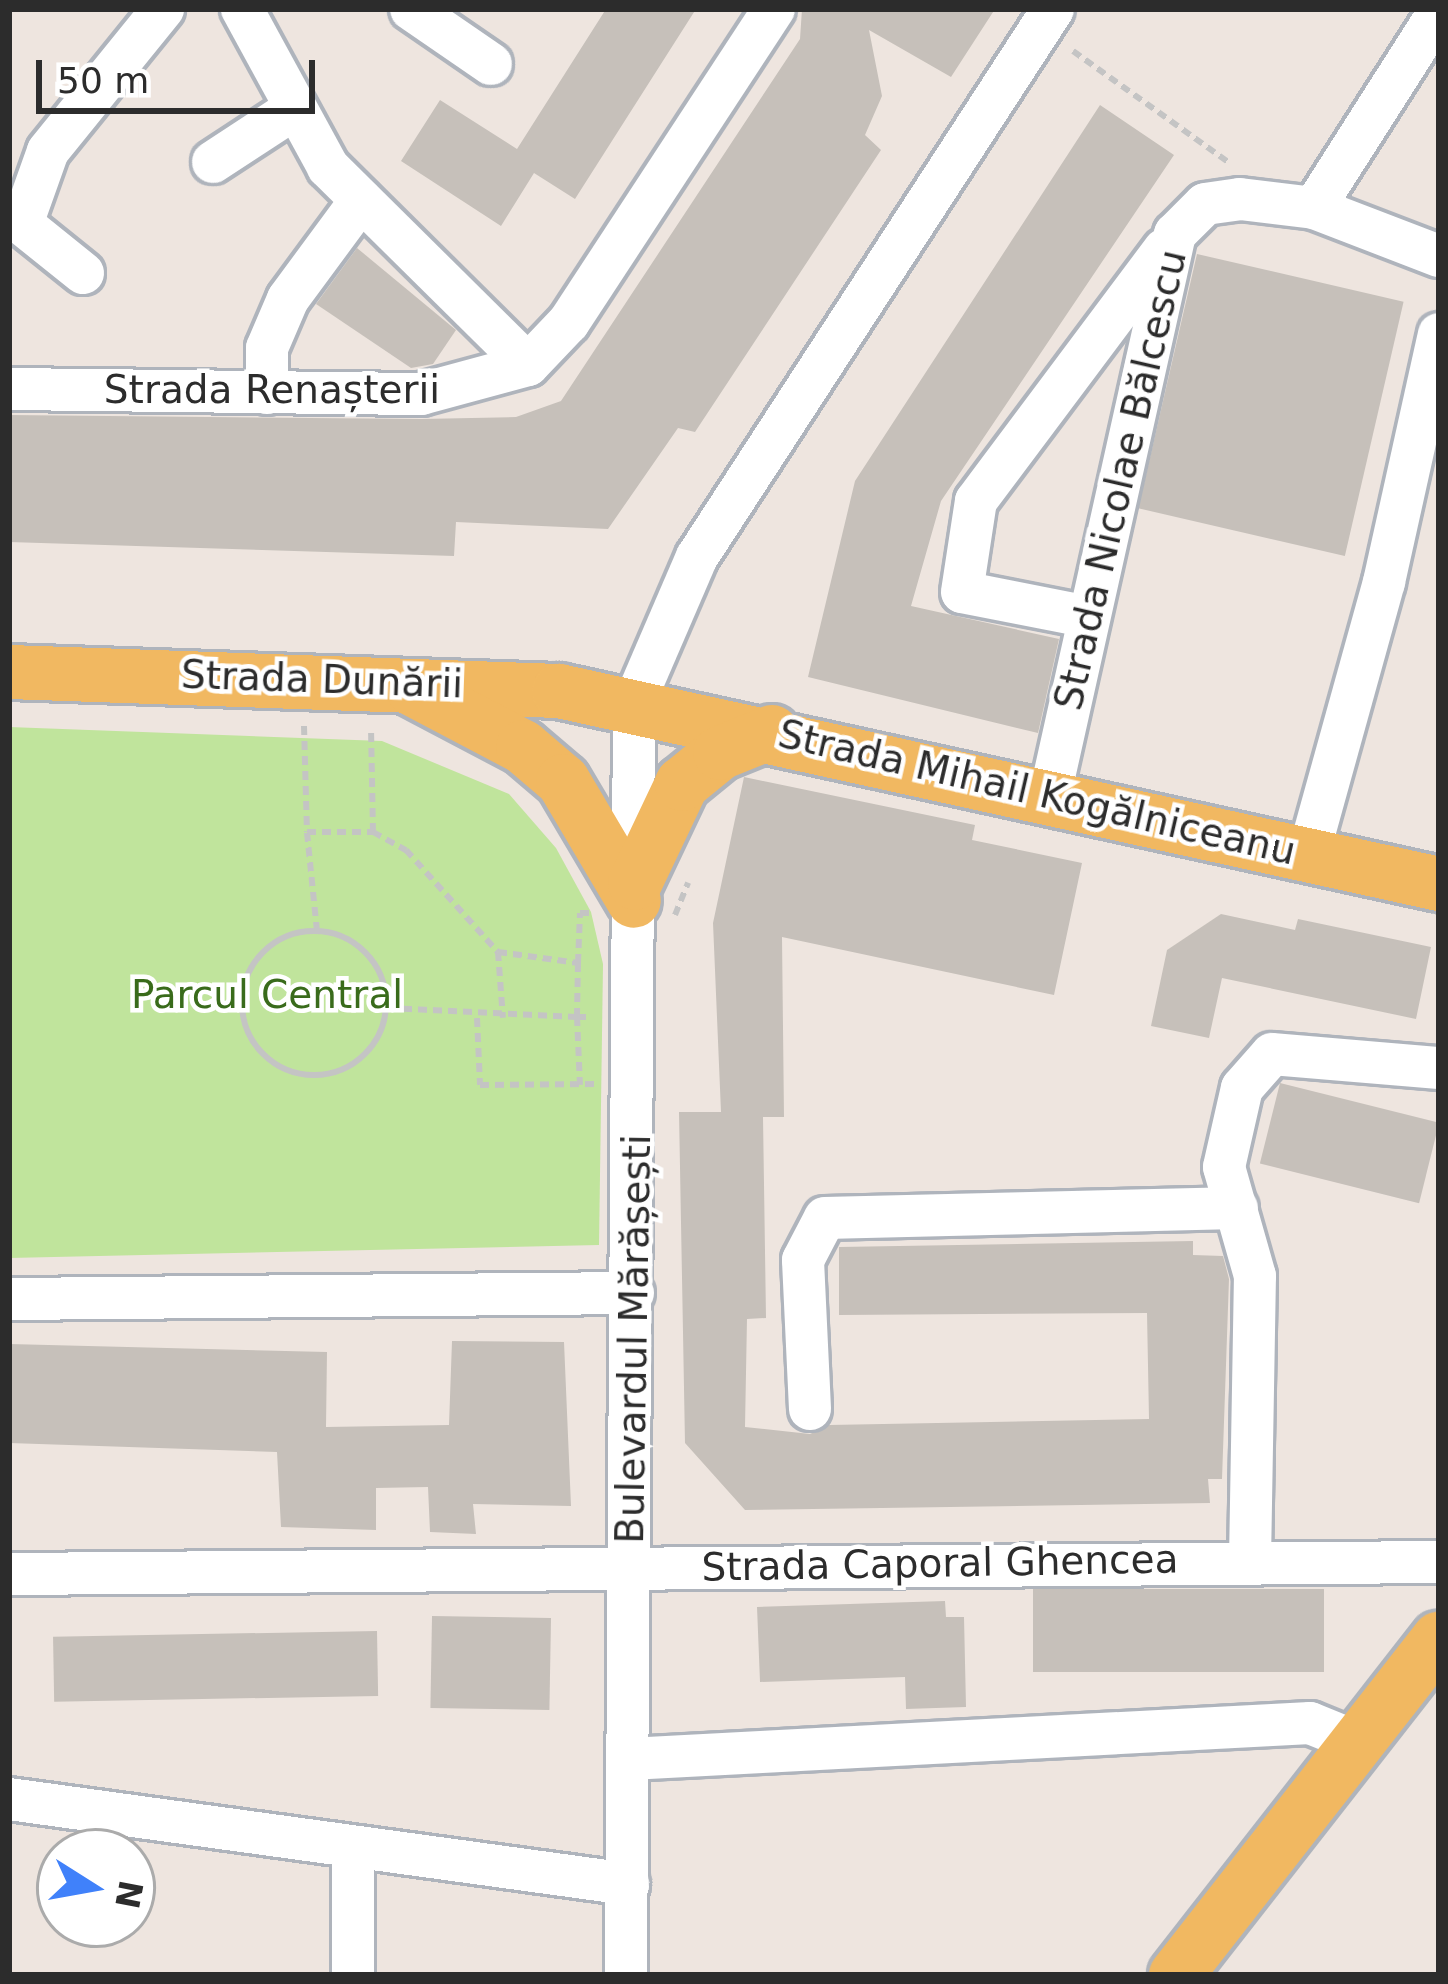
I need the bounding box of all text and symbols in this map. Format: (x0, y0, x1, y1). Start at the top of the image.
scale bar (42, 36, 321, 110)
text: 50 m (57, 60, 149, 101)
street label: Strada Nicolae Bălcescu (1045, 245, 1197, 715)
street label: Strada Renașterii (104, 367, 440, 413)
street label: Strada Dunării (180, 652, 464, 708)
street label: Strada Mihail Kogălniceanu (774, 711, 1300, 875)
park label: Parcul Central (131, 972, 403, 1018)
street label: Bulevardul Mărășești (607, 1134, 661, 1544)
street label: Strada Caporal Ghencea (701, 1536, 1179, 1592)
north arrow (36, 1828, 156, 1948)
text: N (107, 1877, 151, 1912)

